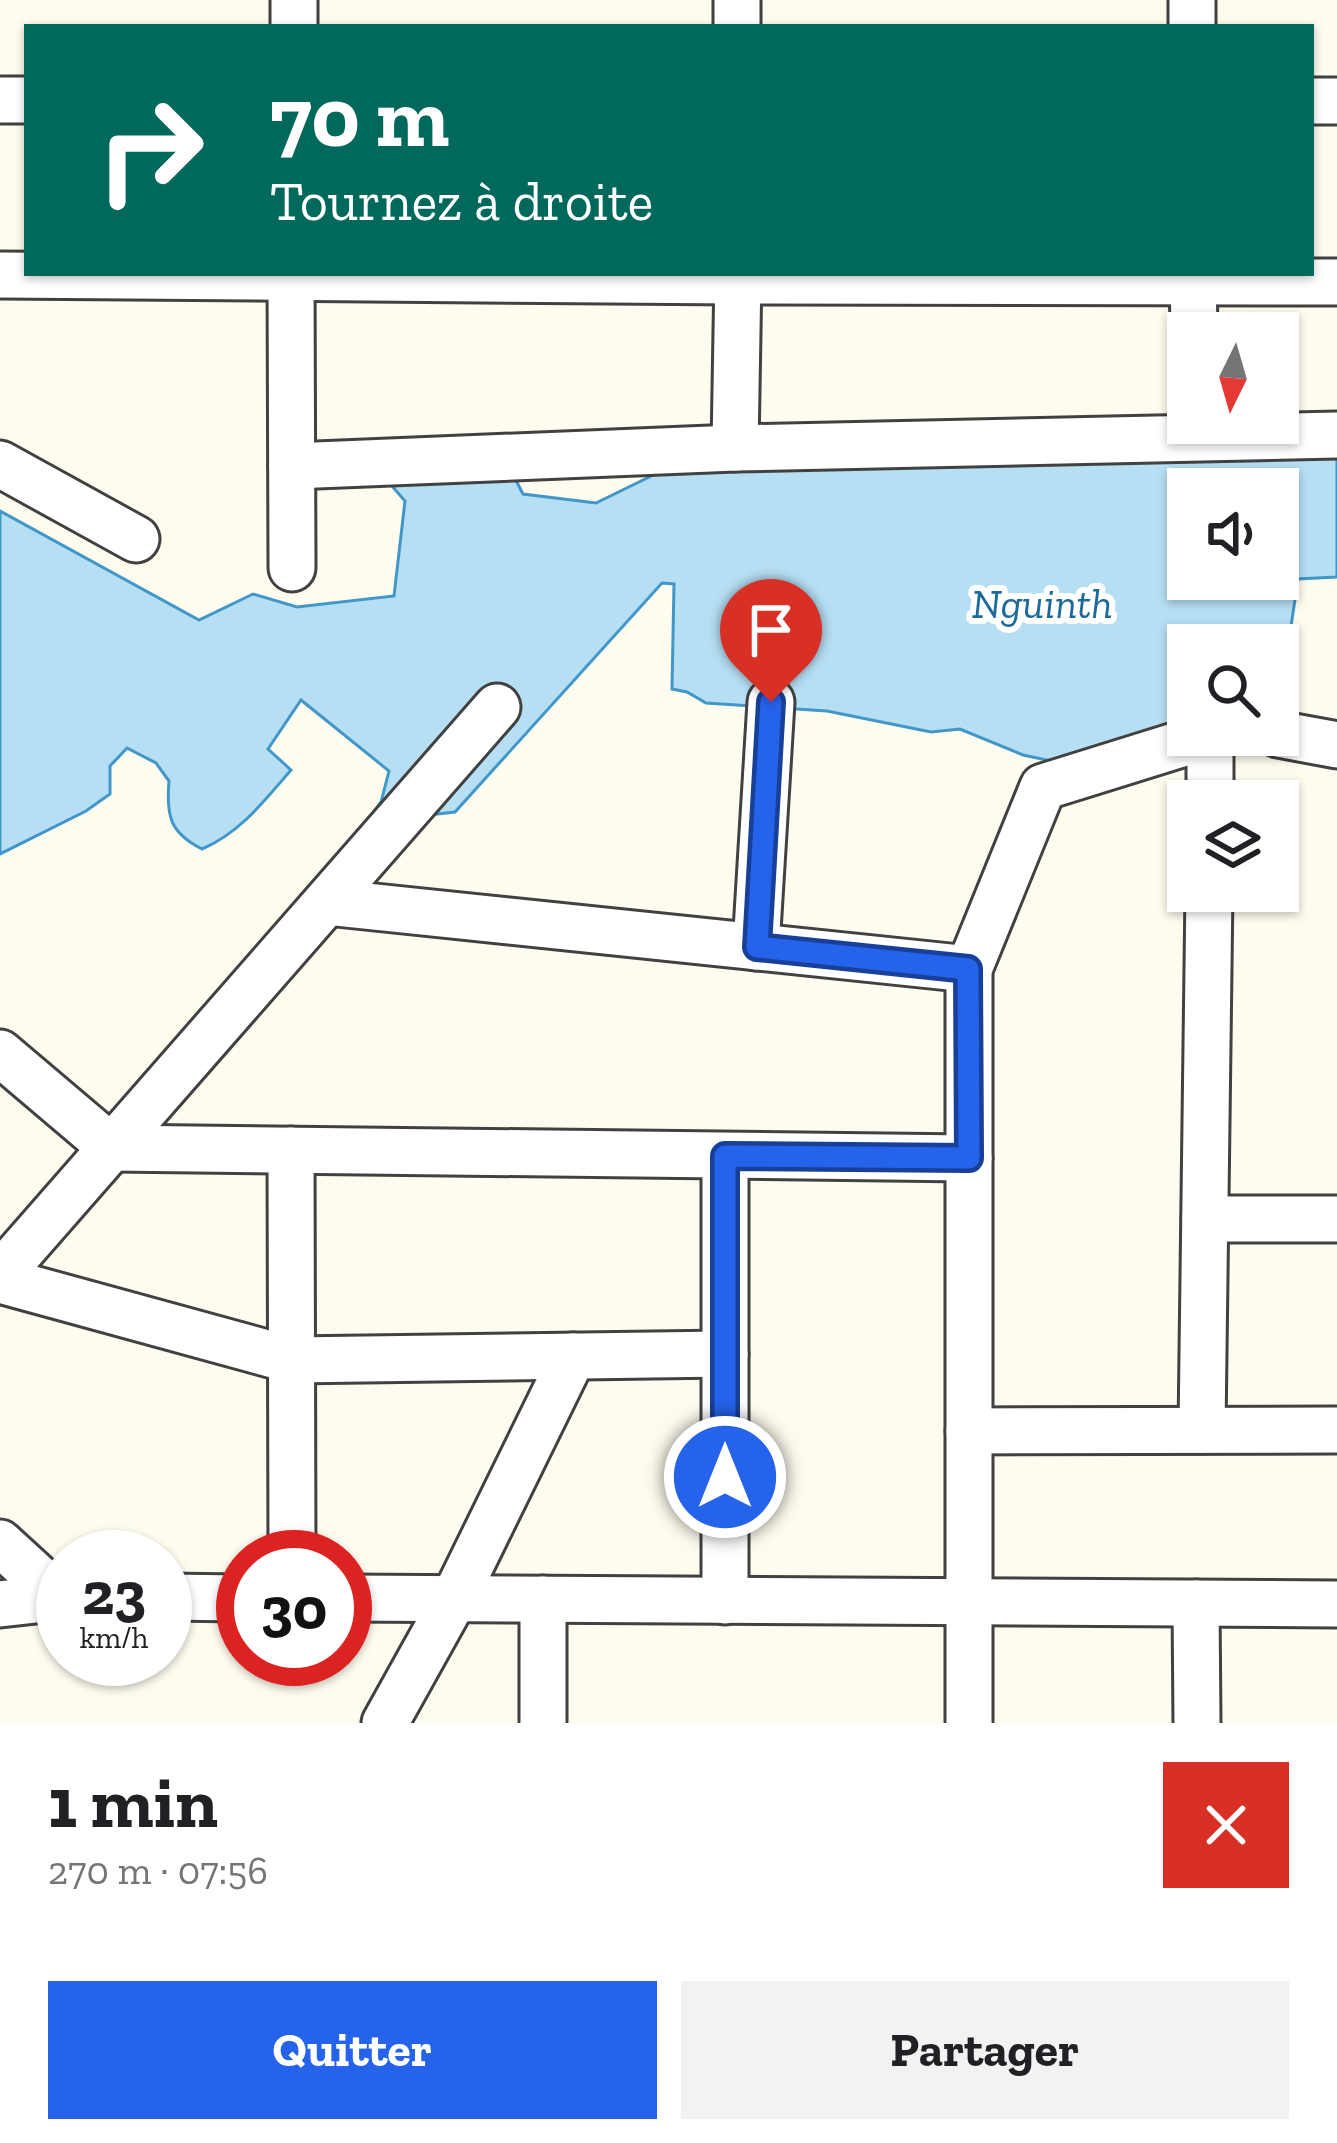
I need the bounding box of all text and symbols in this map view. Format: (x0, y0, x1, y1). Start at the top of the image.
text: 70 m (270, 67, 449, 168)
icon: right (72, 72, 228, 228)
text: Tournez à droite (270, 169, 653, 234)
north arrow (1167, 312, 1299, 444)
map controls (1167, 312, 1299, 912)
button: sound (1167, 468, 1299, 600)
water label: Nguinth (972, 578, 1112, 629)
pin (720, 579, 822, 702)
icon: arrive (738, 597, 804, 663)
button: search (1167, 624, 1299, 756)
button: layers (1167, 780, 1299, 912)
position arrow (662, 1414, 788, 1540)
speed limit sign: 30 (216, 1530, 372, 1686)
text: 23 (82, 1557, 146, 1629)
text: km/h (80, 1620, 148, 1656)
text: 1 min (48, 1759, 218, 1845)
button: close (1163, 1762, 1289, 1888)
text: 270 m · 07:56 (48, 1847, 268, 1894)
button: Quitter (48, 1981, 657, 2119)
button: Partager (681, 1981, 1289, 2119)

